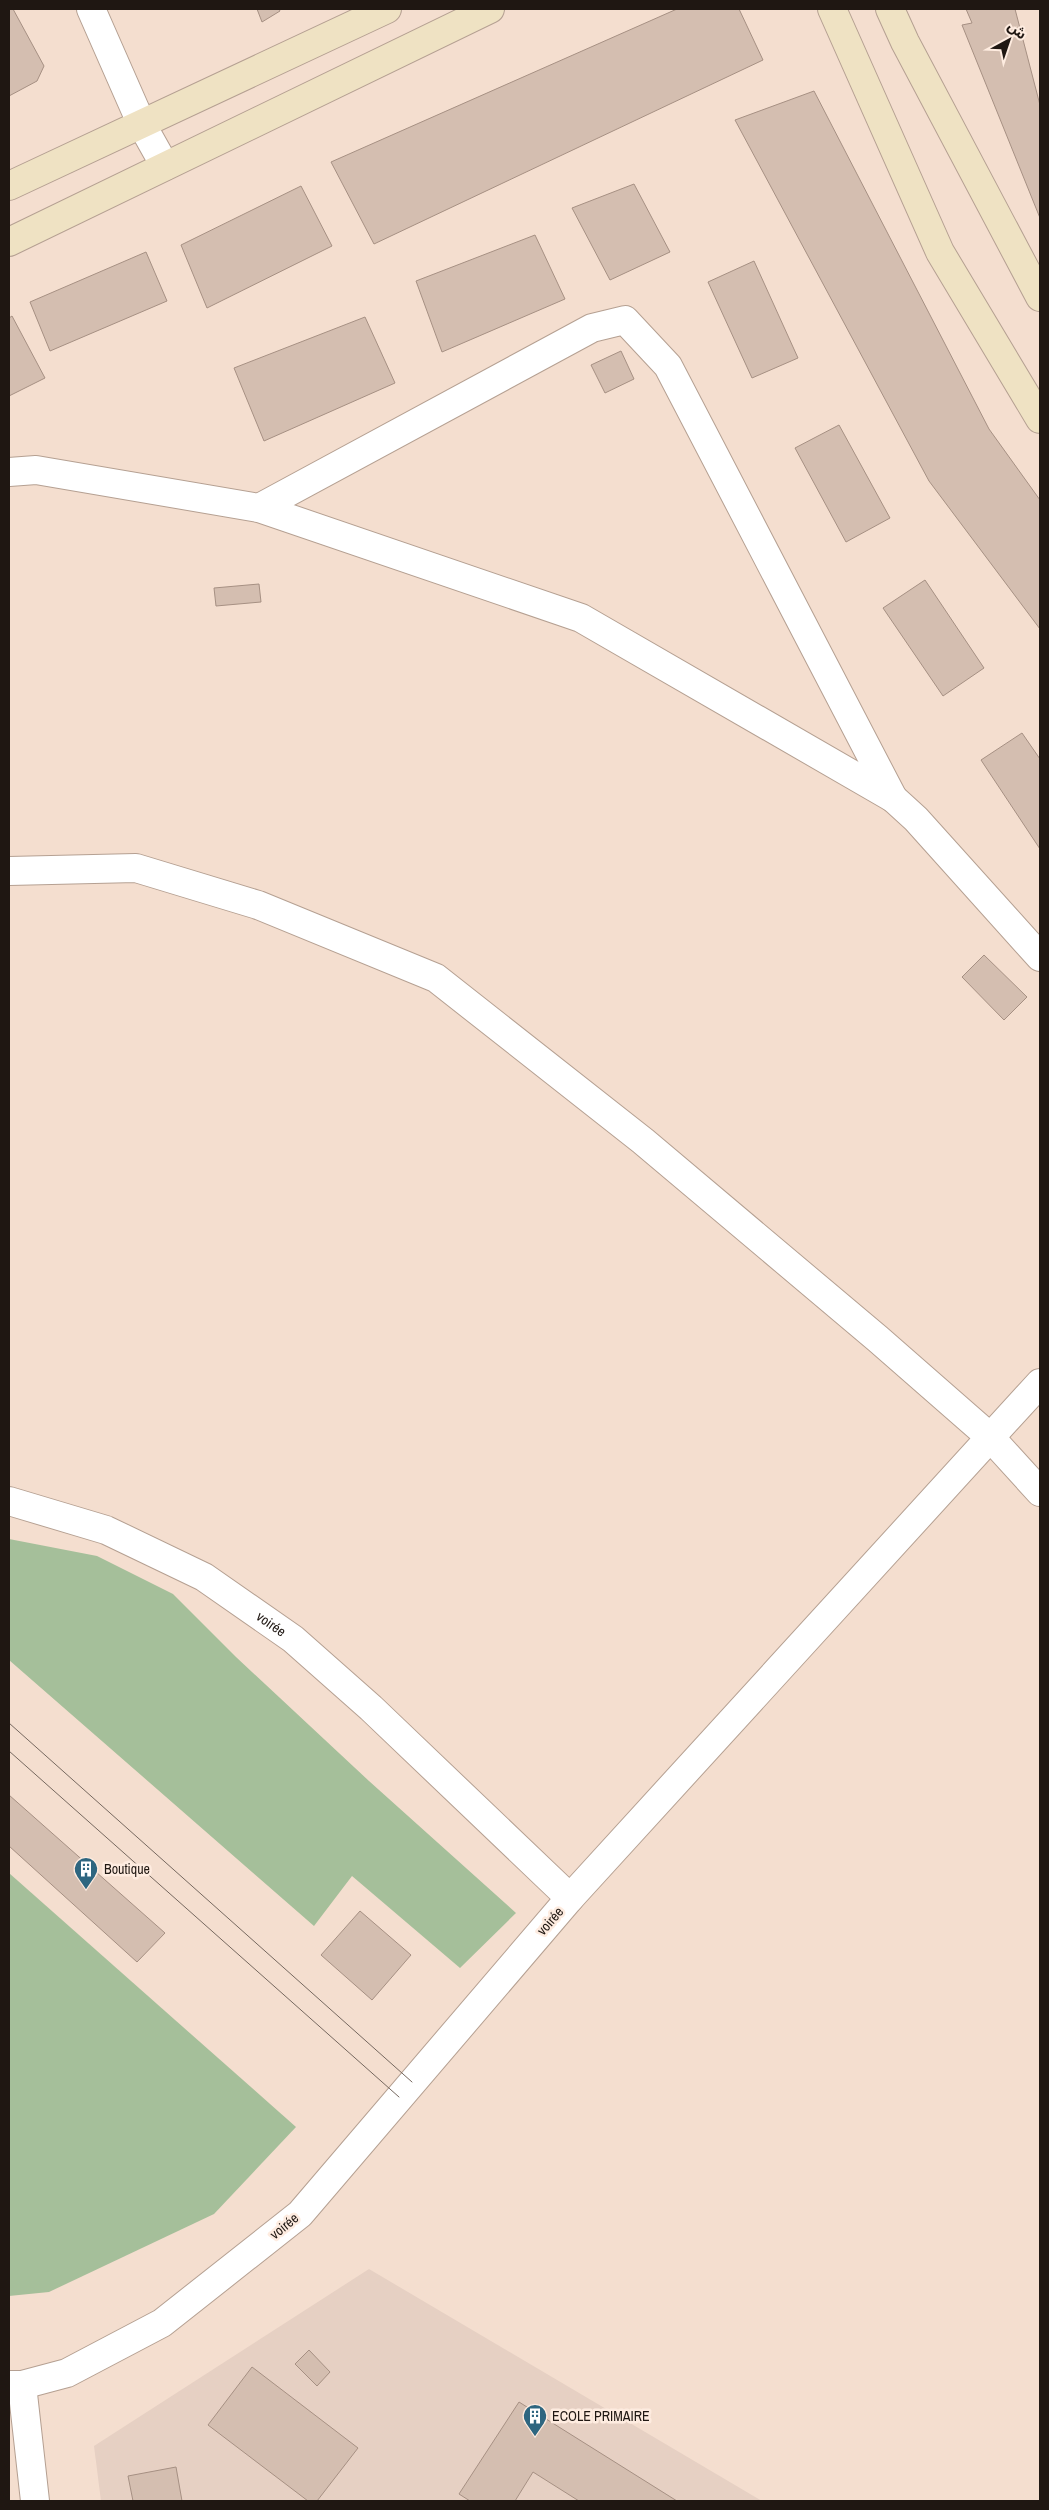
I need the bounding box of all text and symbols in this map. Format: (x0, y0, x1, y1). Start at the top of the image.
north arrow (984, 15, 1034, 65)
text: ش (1004, 17, 1030, 43)
street label: voirée (253, 1607, 290, 1640)
building icon: Boutique (73, 1856, 99, 1890)
place label: Boutique (104, 1860, 150, 1878)
street label: voirée (533, 1903, 567, 1939)
street label: voirée (266, 2209, 302, 2243)
building icon: ECOLE PRIMAIRE (522, 2403, 548, 2437)
place label: ECOLE PRIMAIRE (552, 2407, 650, 2425)

